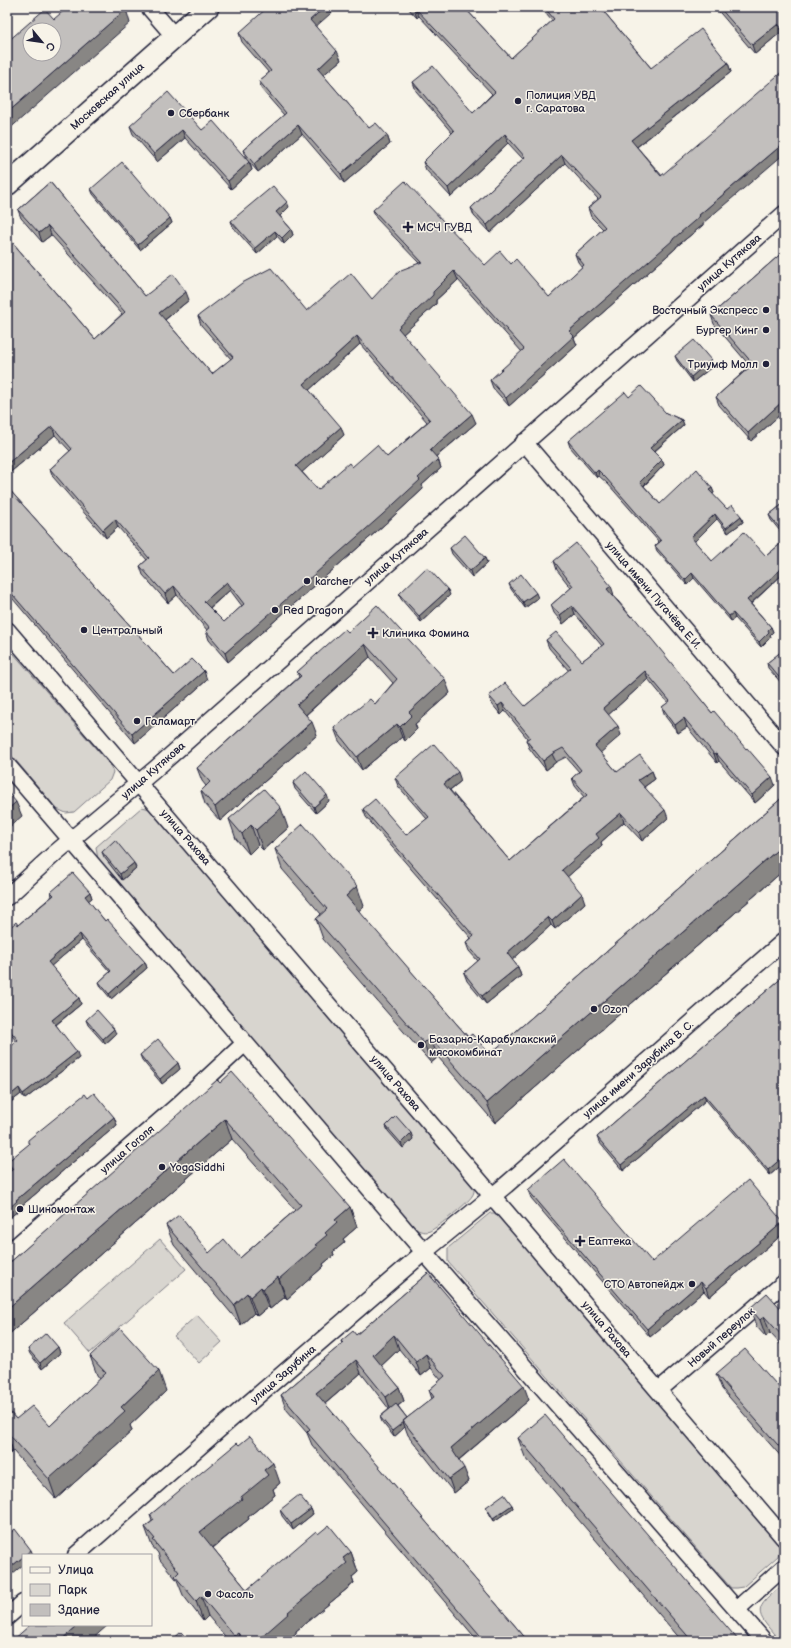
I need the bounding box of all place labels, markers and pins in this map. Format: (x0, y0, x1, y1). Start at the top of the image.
place label: Полиция УВД г. Саратова (526, 89, 596, 115)
marker: Полиция УВД г. Саратова (513, 96, 523, 106)
place label: Сбербанк (179, 107, 230, 120)
marker: Сбербанк (166, 108, 176, 118)
marker: МСЧ ГУВД (402, 221, 414, 233)
place label: МСЧ ГУВД (417, 221, 472, 234)
place label: Восточный Экспресс (652, 304, 759, 317)
marker: Восточный Экспресс (761, 305, 771, 315)
place label: Бургер Кинг (696, 324, 759, 337)
marker: Бургер Кинг (761, 325, 771, 335)
place label: Триумф Молл (687, 358, 758, 371)
marker: Триумф Молл (761, 359, 771, 369)
place label: karcher (315, 575, 354, 588)
marker: karcher (302, 576, 312, 586)
place label: Red Dragon (283, 604, 343, 617)
marker: Red Dragon (270, 605, 280, 615)
place label: Центральный (92, 624, 163, 637)
marker: Центральный (79, 625, 89, 635)
marker: Клиника Фомина (367, 627, 379, 639)
place label: Клиника Фомина (382, 627, 470, 640)
place label: Галамарт (145, 715, 195, 728)
marker: Галамарт (132, 716, 142, 726)
place label: Ozon (602, 1003, 628, 1016)
marker: Ozon (589, 1004, 599, 1014)
place label: Базарно-Карабулакский мясокомбинат (429, 1033, 557, 1059)
marker: Базарно-Карабулакский мясокомбинат (416, 1040, 426, 1050)
place label: YogaSiddhi (169, 1161, 225, 1174)
marker: YogaSiddhi (157, 1162, 167, 1172)
place label: Шиномонтаж (28, 1203, 95, 1216)
marker: Шиномонтаж (15, 1204, 25, 1214)
place label: Еаптека (588, 1235, 632, 1248)
marker: Еаптека (575, 1236, 585, 1246)
place label: СТО Автопейдж (604, 1278, 684, 1291)
marker: СТО Автопейдж (687, 1279, 697, 1289)
place label: Фасоль (216, 1588, 254, 1601)
marker: Фасоль (203, 1589, 213, 1599)

